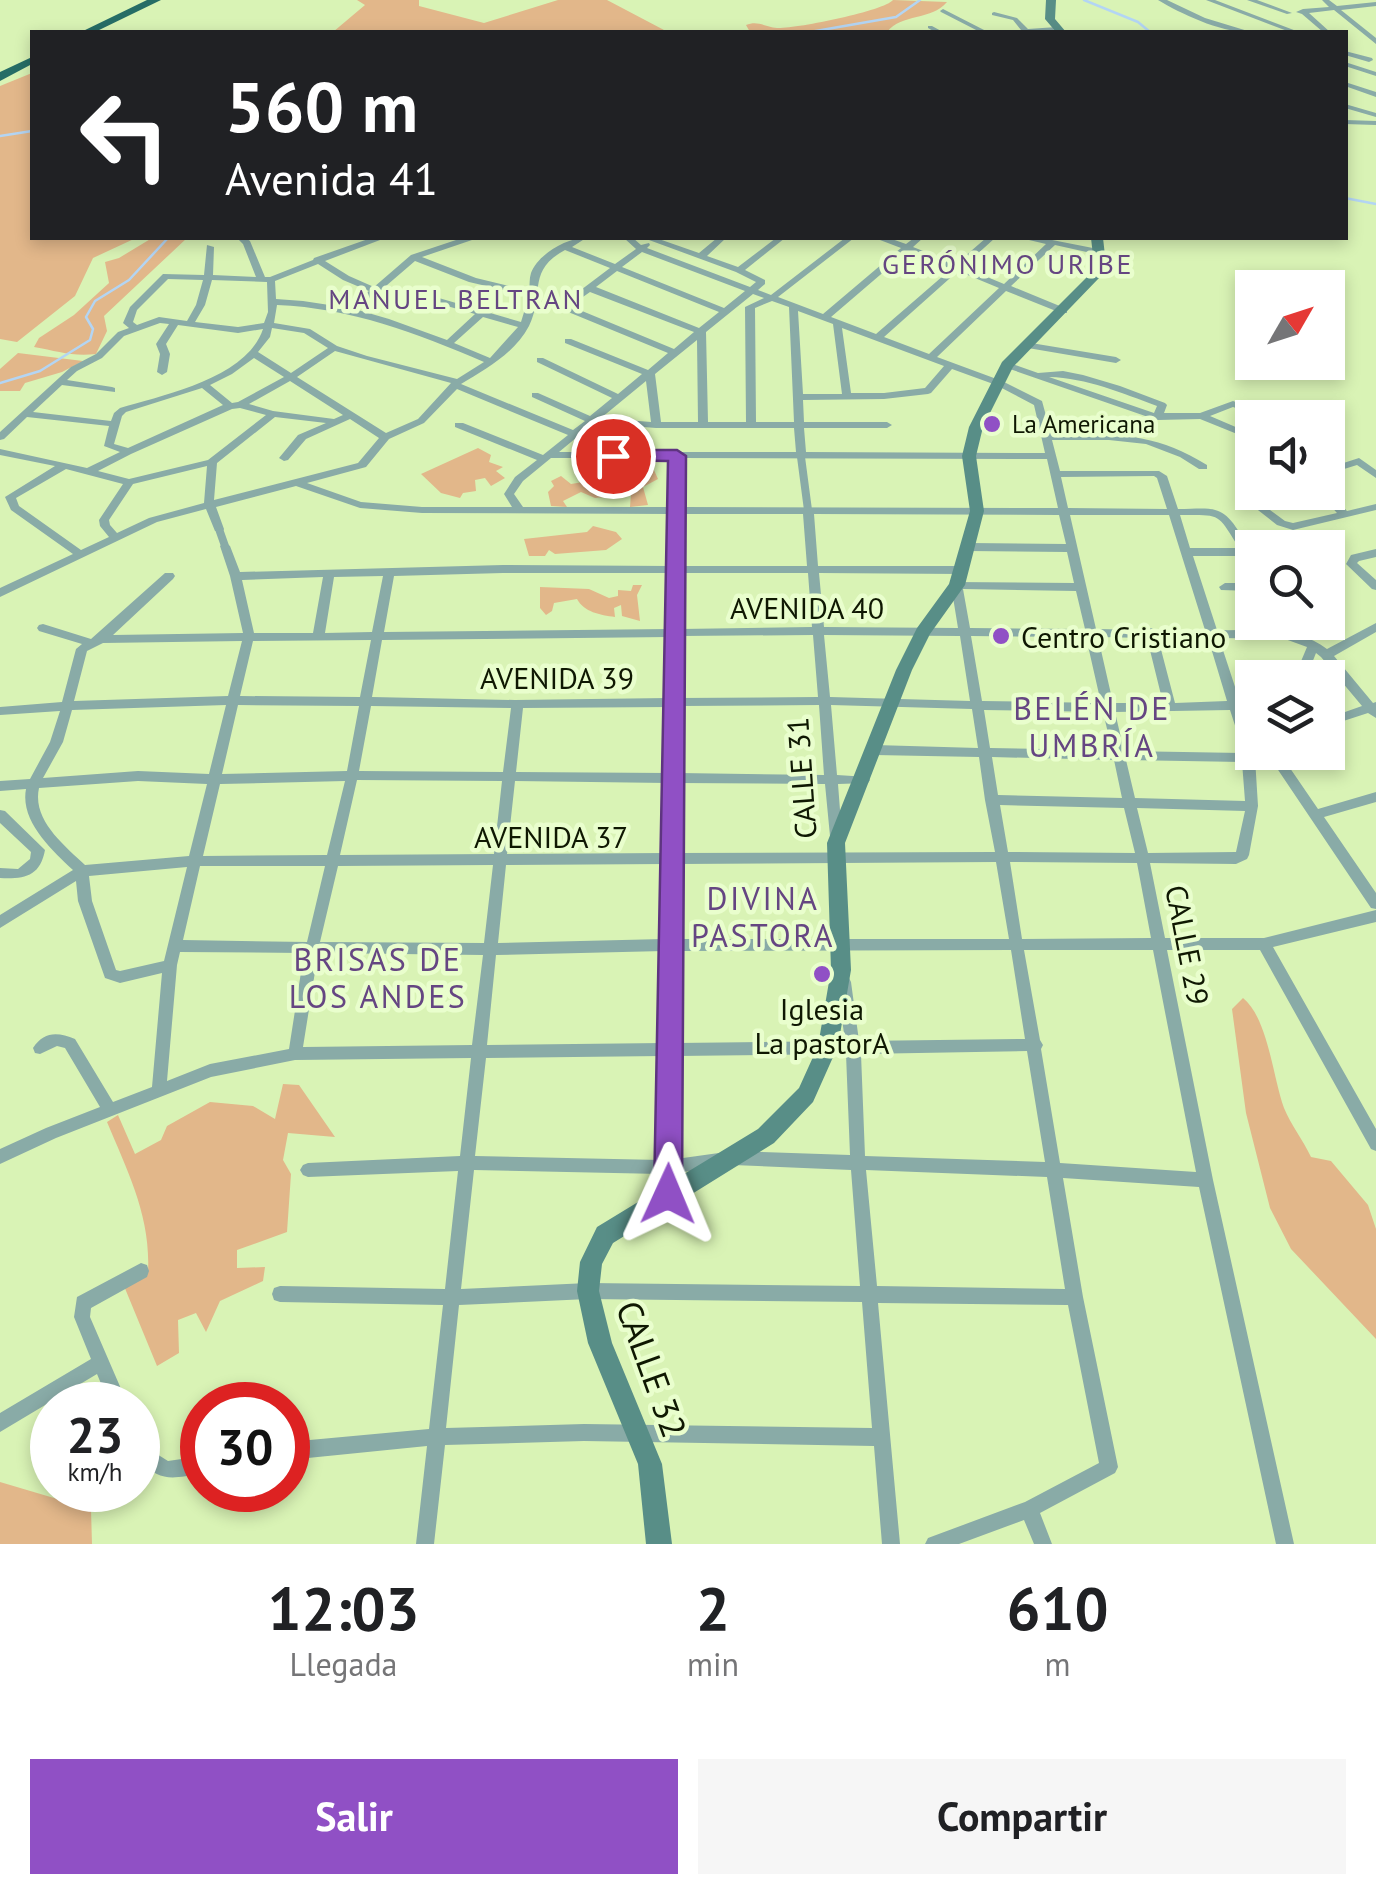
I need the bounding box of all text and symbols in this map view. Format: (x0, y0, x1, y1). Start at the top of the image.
text: 560 m (225, 61, 418, 151)
icon: left (60, 70, 190, 200)
text: Avenida 41 (225, 149, 438, 207)
district label: GERÓNIMO URIBE (882, 245, 1134, 282)
north arrow (1235, 270, 1345, 380)
map controls (1235, 270, 1345, 770)
district label: MANUEL BELTRAN (328, 280, 584, 317)
button: sound (1235, 400, 1345, 510)
place label: La Americana (1012, 408, 1155, 440)
marker: La Americana (981, 413, 1003, 435)
pin (571, 414, 656, 499)
icon: arrive (586, 429, 641, 484)
button: search (1235, 530, 1345, 640)
street label: AVENIDA 40 (730, 588, 884, 627)
place label: Centro Cristiano (1021, 617, 1226, 656)
marker: Centro Cristiano (990, 625, 1012, 647)
street label: AVENIDA 39 (480, 658, 634, 697)
button: layers (1235, 660, 1345, 770)
district label: BELÉN DE UMBRÍA (1013, 687, 1171, 766)
street label: CALLE 31 (777, 716, 825, 840)
street label: AVENIDA 37 (474, 817, 628, 856)
district label: DIVINA PASTORA (691, 877, 835, 956)
street label: CALLE 29 (1157, 882, 1219, 1008)
district label: BRISAS DE LOS ANDES (289, 938, 467, 1017)
marker: Iglesia La pastorA (811, 963, 833, 985)
place label: Iglesia La pastorA (754, 989, 890, 1062)
position arrow (616, 1142, 720, 1246)
street label: CALLE 32 (606, 1294, 698, 1444)
speed limit sign: 30 (180, 1382, 310, 1512)
text: 23 (67, 1402, 123, 1467)
text: km/h (68, 1456, 122, 1488)
text: 12:03 (267, 1569, 420, 1647)
text: 2 (696, 1569, 730, 1647)
text: 610 (1007, 1569, 1109, 1647)
text: Llegada (290, 1643, 397, 1685)
text: min (687, 1643, 739, 1685)
text: m (1045, 1643, 1071, 1685)
button: Salir (30, 1759, 678, 1874)
button: Compartir (698, 1759, 1346, 1874)

